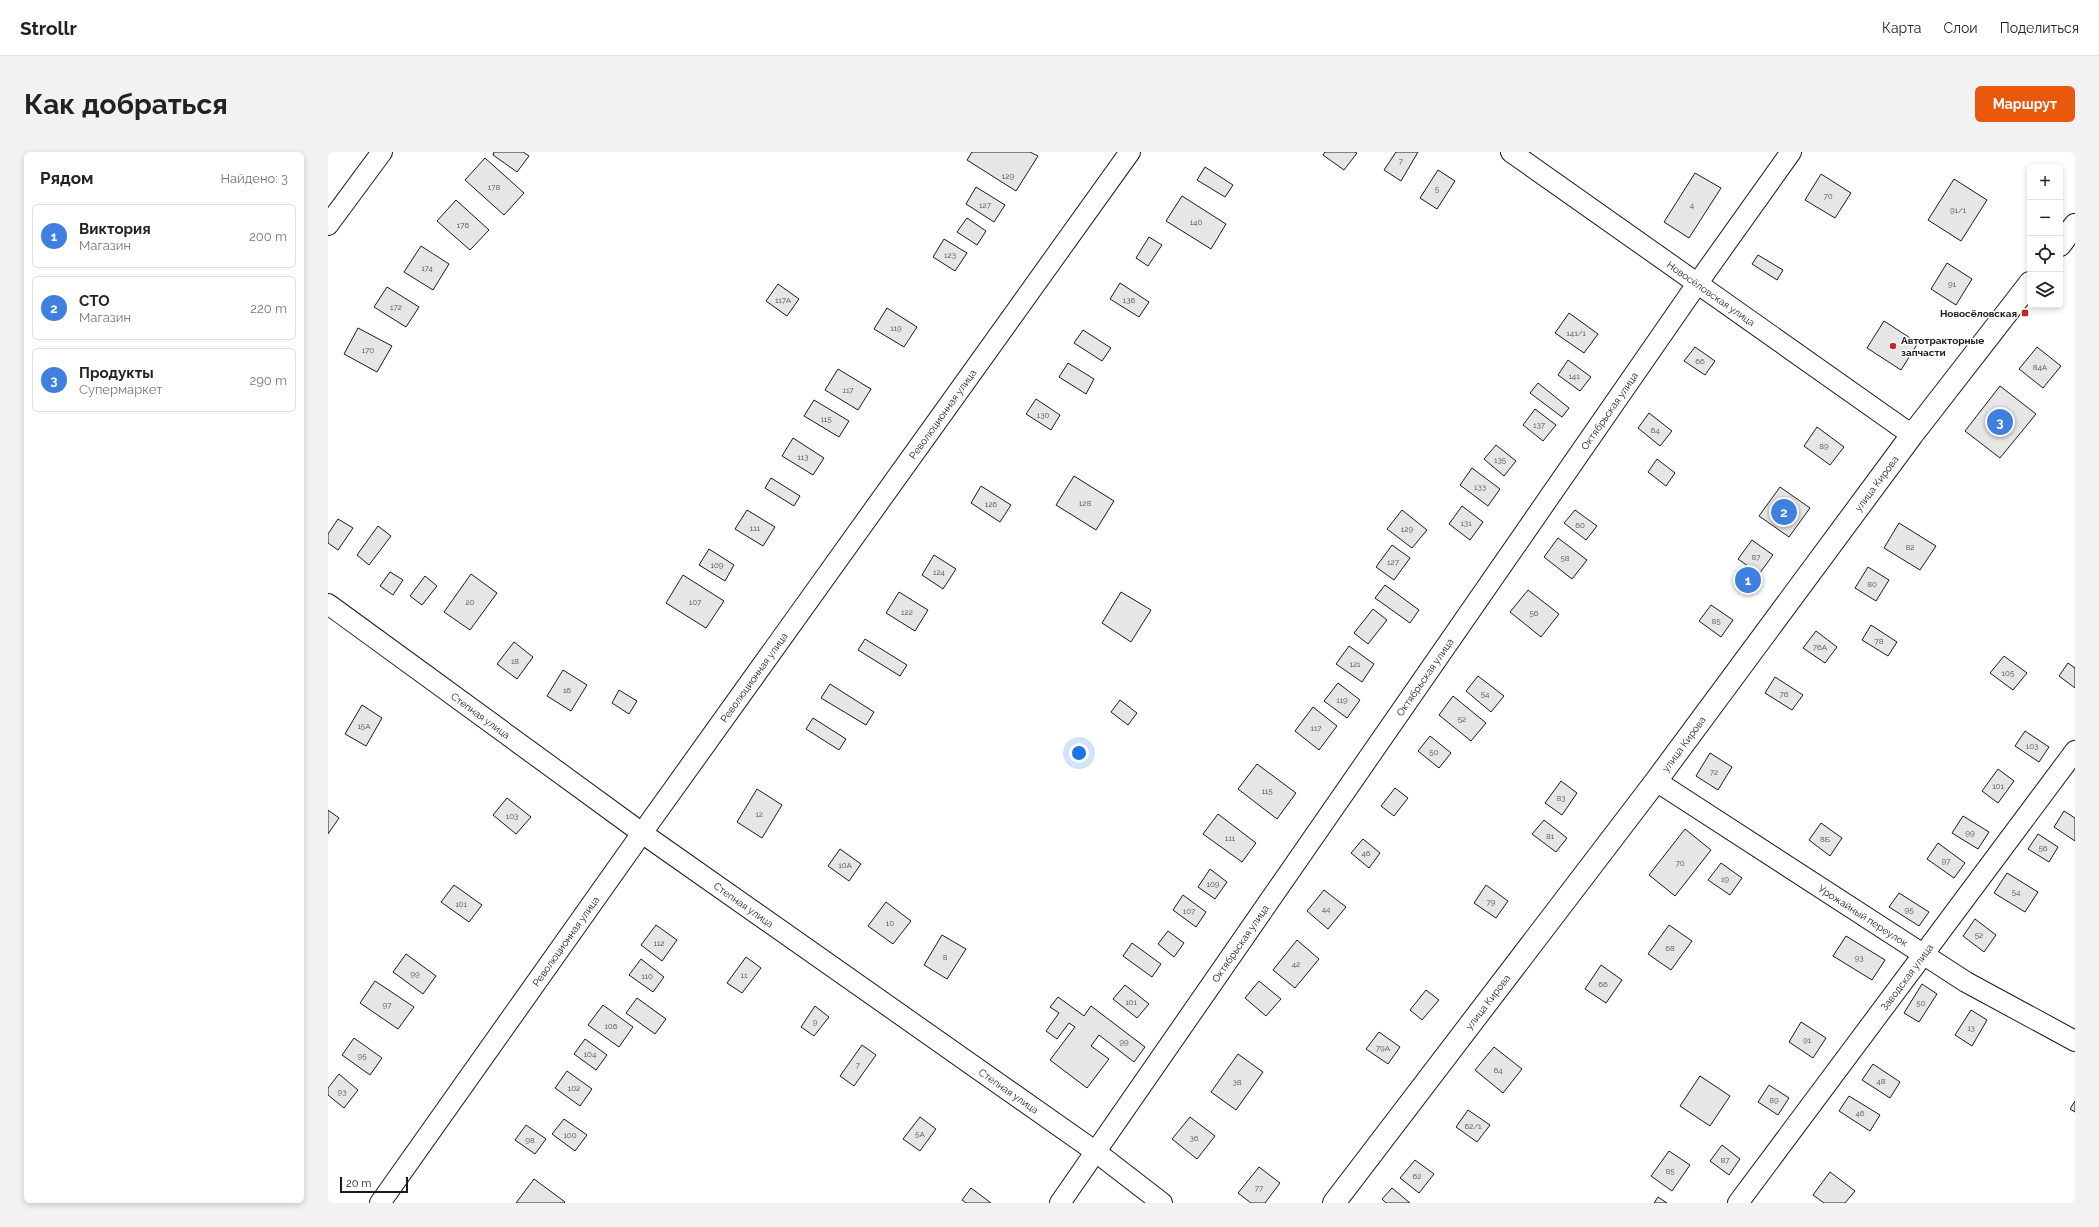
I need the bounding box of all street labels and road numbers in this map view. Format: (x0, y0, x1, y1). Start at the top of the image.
street label: Новосёловская улица (1665, 259, 1757, 328)
street label: Революционная улица (907, 367, 979, 461)
street label: Октябрьская улица (1579, 370, 1640, 452)
street label: улица Кирова (1852, 454, 1901, 514)
street label: Революционная улица (718, 631, 790, 724)
street label: Октябрьская улица (1394, 636, 1456, 718)
street label: Степная улица (449, 691, 512, 741)
street label: улица Кирова (1660, 714, 1708, 774)
street label: Степная улица (712, 880, 775, 930)
street label: Урожайный переулок (1816, 883, 1910, 949)
street label: Революционная улица (530, 894, 601, 988)
street label: Октябрьская улица (1210, 903, 1271, 984)
street label: Заводская улица (1879, 942, 1935, 1013)
street label: улица Кирова (1463, 973, 1512, 1032)
street label: Степная улица (977, 1066, 1040, 1116)

